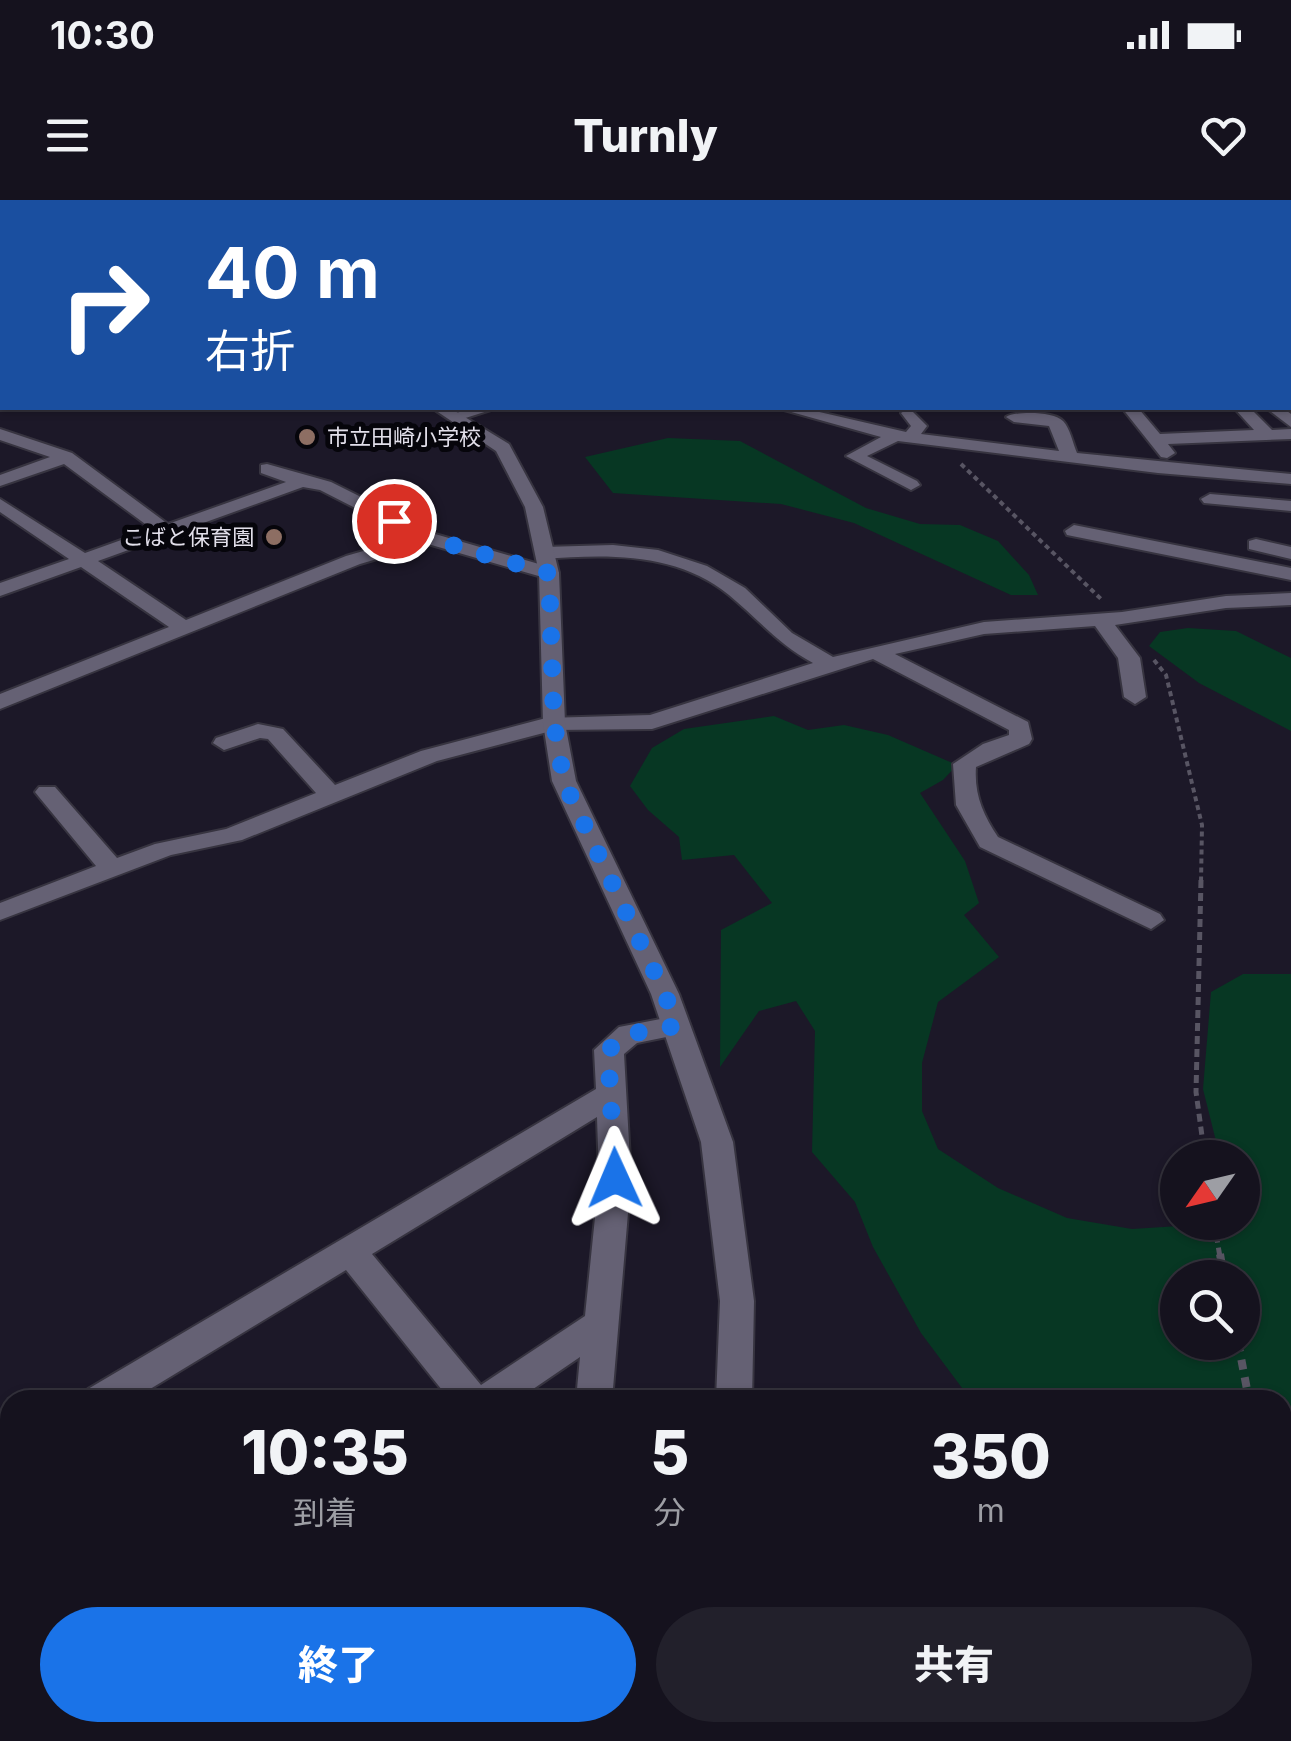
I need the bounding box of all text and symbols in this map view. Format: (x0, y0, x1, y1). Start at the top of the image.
text: 10:30 (50, 12, 155, 58)
icon: menu (40, 108, 95, 163)
text: Turnly (573, 108, 718, 163)
icon: heart (1196, 108, 1251, 163)
text: 40 m (205, 230, 380, 315)
icon: right (40, 240, 170, 370)
text: 右折 (205, 323, 295, 378)
place label: 市立田崎小学校 (327, 424, 481, 450)
marker: 市立田崎小学校 (296, 426, 318, 448)
pin (352, 479, 437, 564)
icon: arrive (367, 494, 422, 549)
place label: こばと保育園 (122, 524, 254, 550)
marker: こばと保育園 (263, 526, 285, 548)
position arrow (563, 1126, 667, 1230)
north arrow (1160, 1140, 1260, 1240)
map controls (1160, 1140, 1260, 1360)
button: search (1160, 1260, 1260, 1360)
text: 10:35 (241, 1416, 409, 1488)
text: 5 (650, 1416, 689, 1488)
text: 350 (931, 1420, 1051, 1492)
text: m (977, 1491, 1005, 1530)
text: 到着 (293, 1493, 357, 1532)
text: 分 (654, 1493, 686, 1532)
button: 終了 (40, 1607, 636, 1722)
button: 共有 (656, 1607, 1252, 1722)

